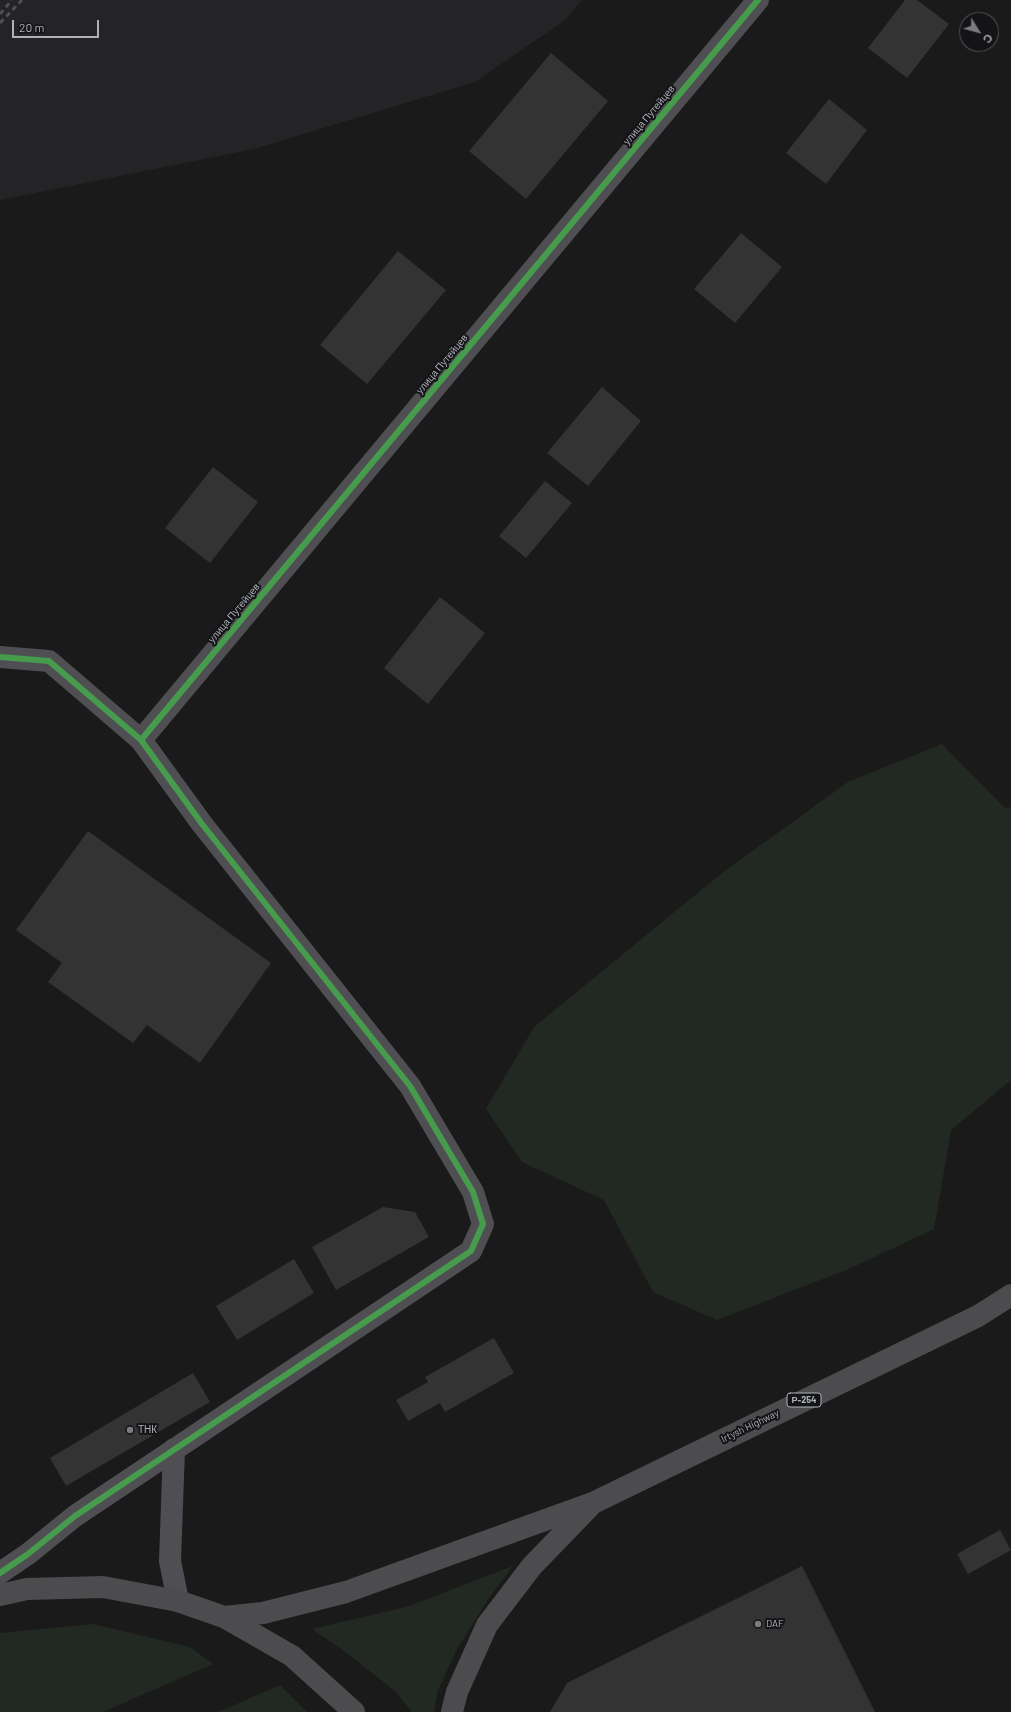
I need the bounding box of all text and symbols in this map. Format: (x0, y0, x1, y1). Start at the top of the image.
scale bar (14, 12, 101, 38)
north arrow (959, 12, 999, 52)
text: 20 m (19, 20, 45, 34)
text: С (981, 32, 996, 46)
street label: улица Путейцев (621, 83, 677, 147)
street label: улица Путейцев (414, 332, 470, 396)
street label: улица Путейцев (206, 581, 262, 645)
road number: Р-254 (787, 1393, 821, 1407)
street label: Irtysh Highway (719, 1407, 781, 1445)
place label: ТНК (138, 1424, 157, 1436)
marker: ТНК (125, 1425, 135, 1435)
place label: DAF (766, 1618, 784, 1630)
marker: DAF (753, 1619, 763, 1629)

